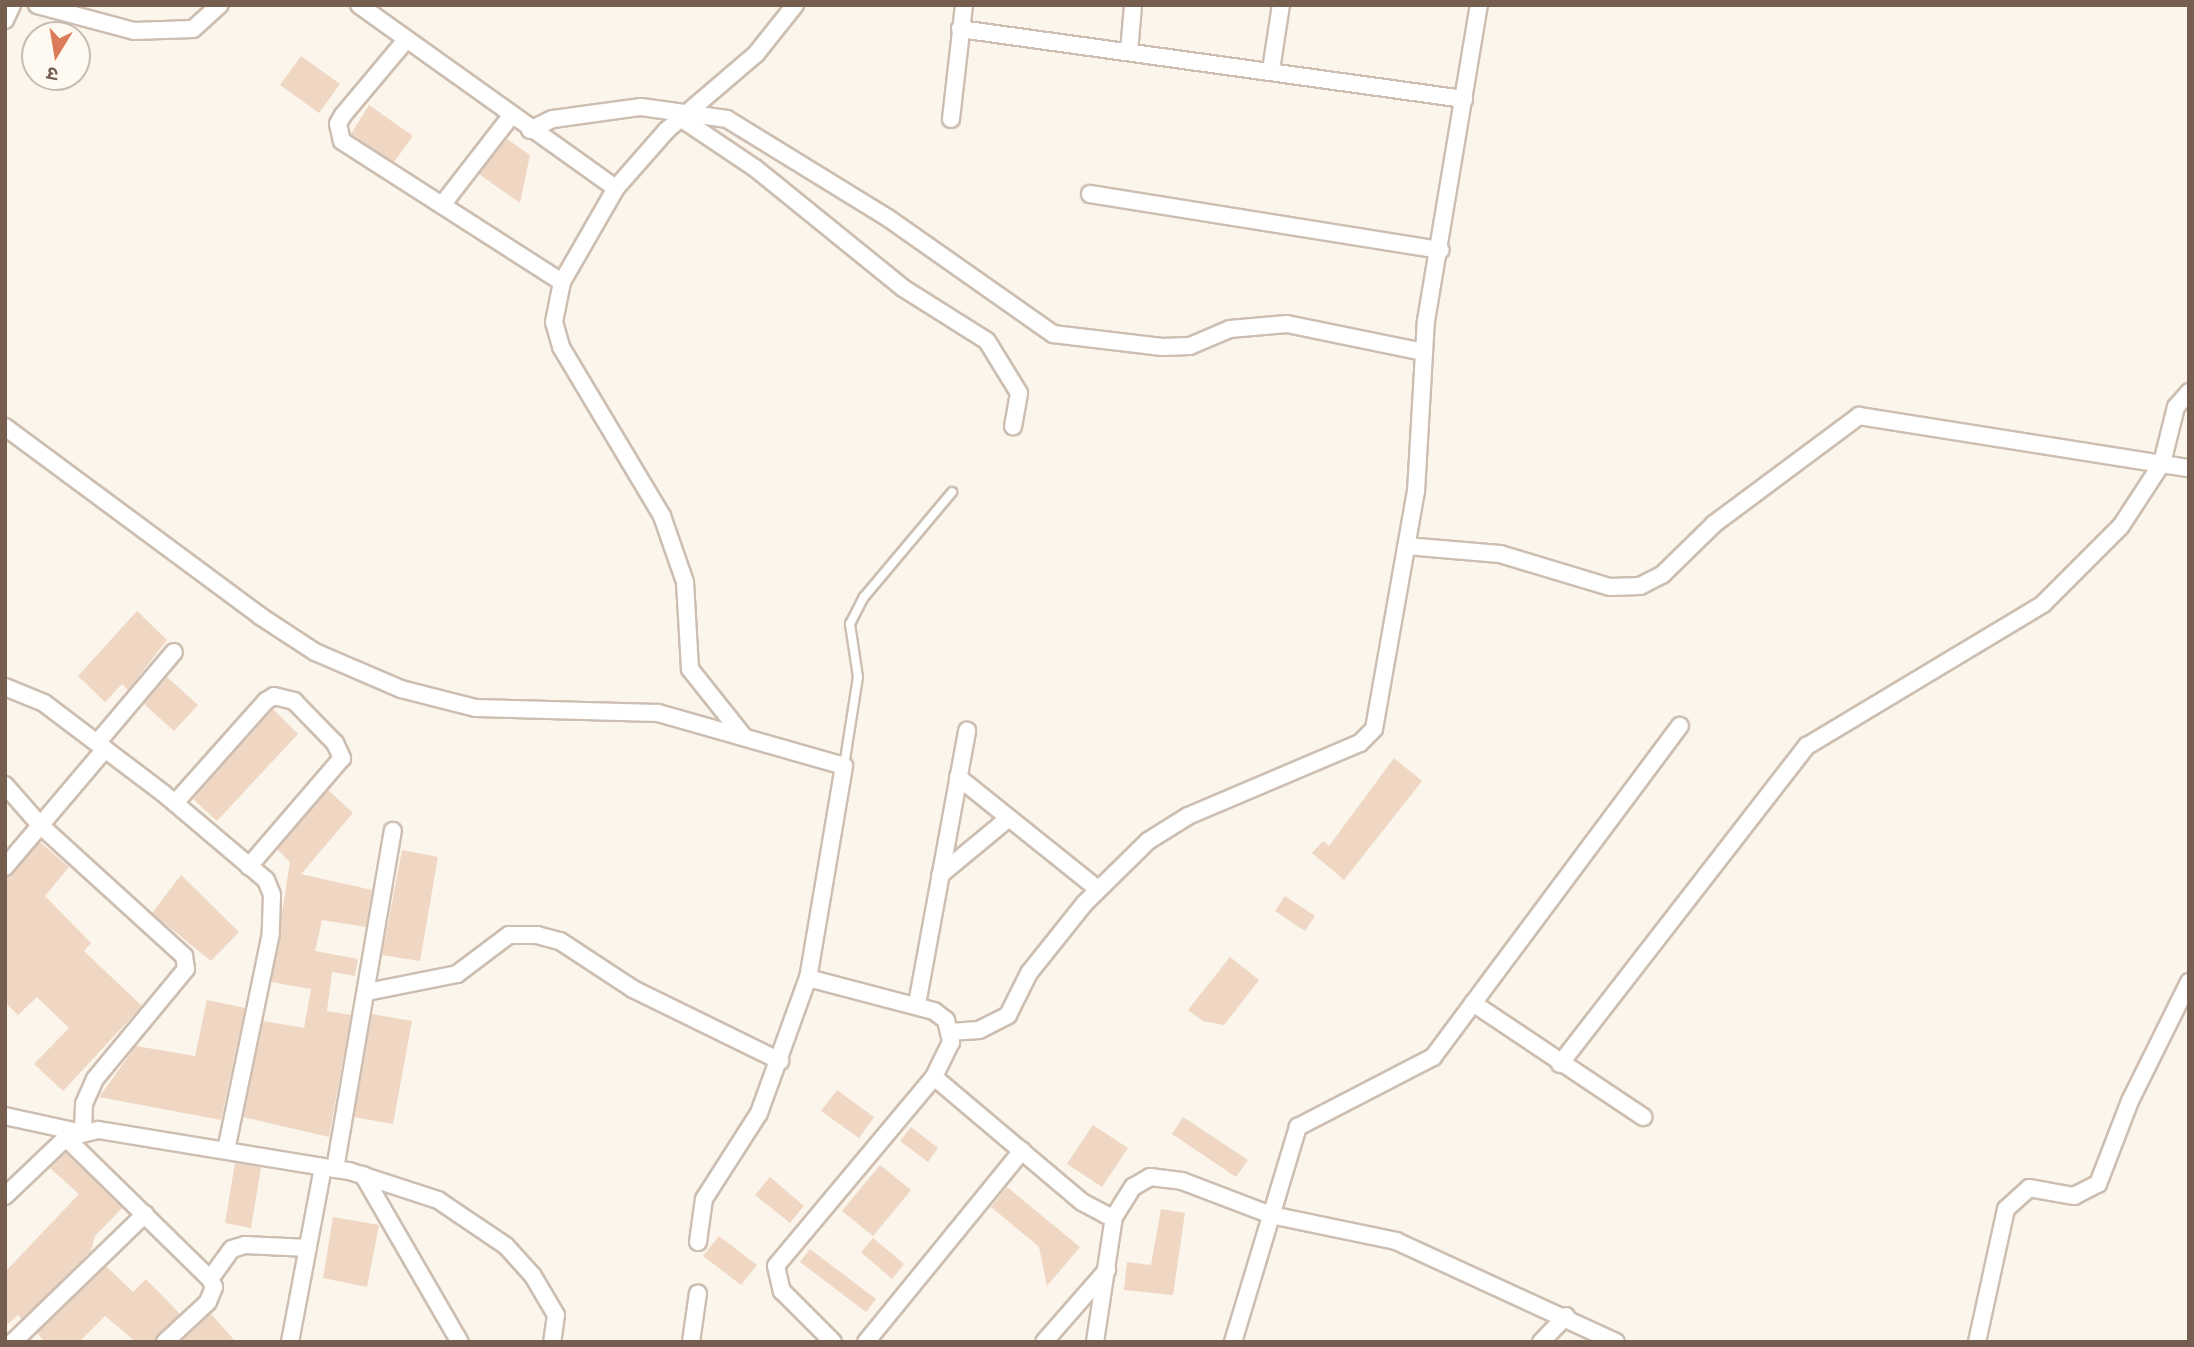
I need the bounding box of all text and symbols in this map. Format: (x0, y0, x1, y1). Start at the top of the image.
north arrow (21, 21, 91, 91)
text: उ (44, 61, 60, 88)

